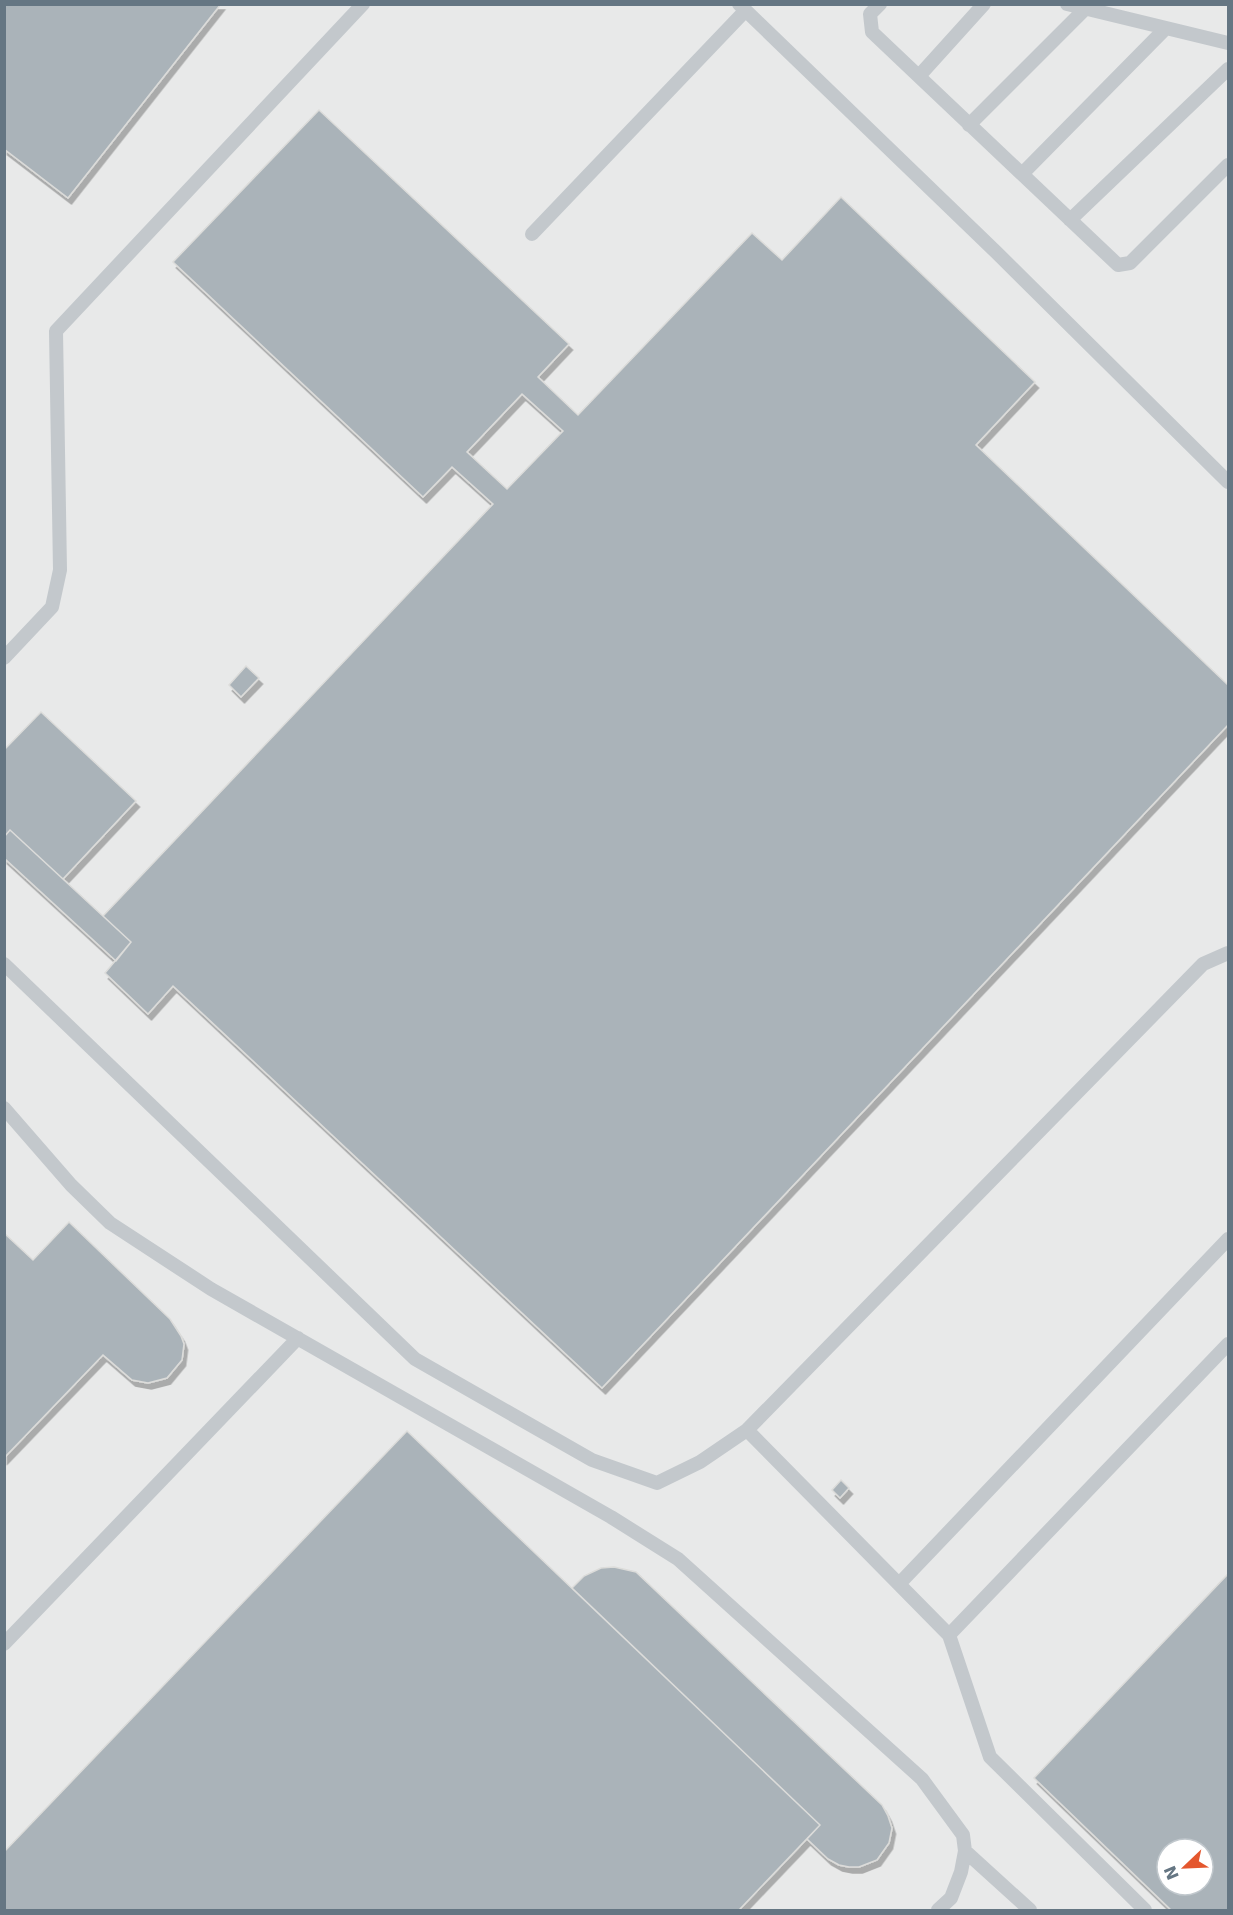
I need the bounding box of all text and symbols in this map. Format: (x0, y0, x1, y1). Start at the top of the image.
north arrow (1155, 1837, 1215, 1897)
text: N (1160, 1863, 1183, 1883)

